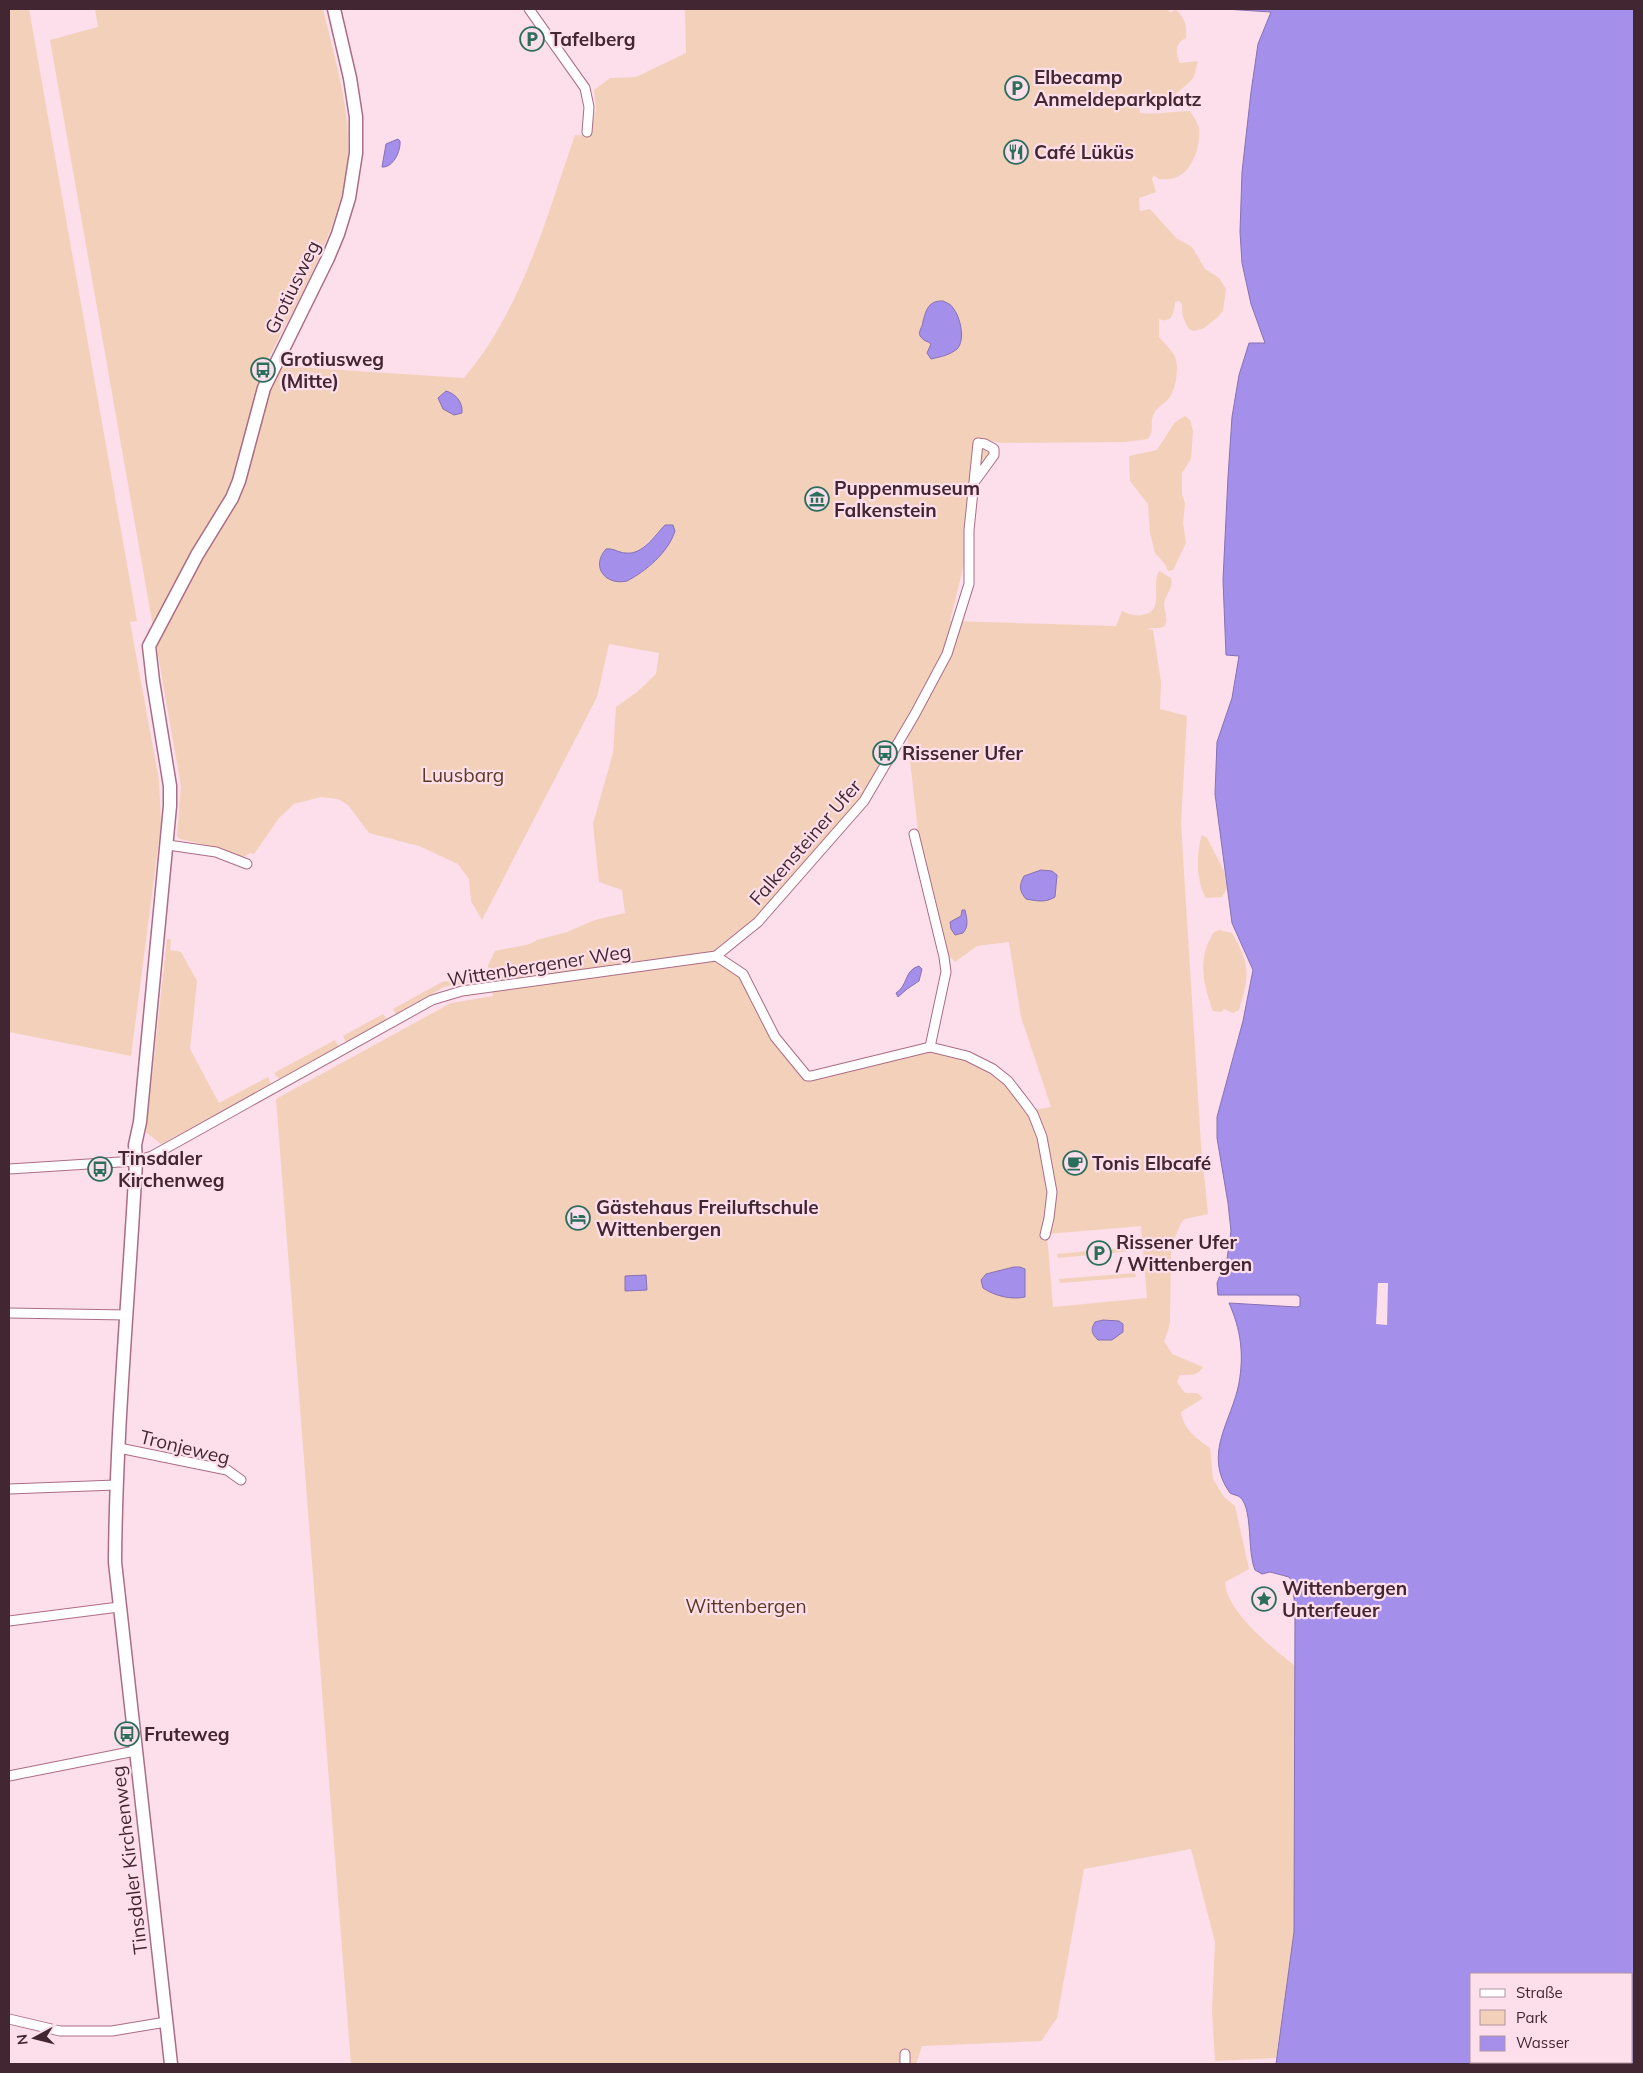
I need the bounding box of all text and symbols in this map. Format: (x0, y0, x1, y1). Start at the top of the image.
parking icon: Tafelberg (519, 26, 545, 52)
place label: Tafelberg (550, 27, 636, 51)
place label: Elbecamp Anmeldeparkplatz (1034, 65, 1202, 111)
parking icon: Elbecamp Anmeldeparkplatz (1004, 75, 1030, 101)
restaurant icon: Café Lüküs (1003, 139, 1029, 165)
place label: Café Lüküs (1034, 140, 1134, 164)
street label: Grotiusweg (259, 236, 325, 338)
place label: Grotiusweg (Mitte) (280, 347, 384, 393)
bus stop icon: Grotiusweg (Mitte) (250, 357, 276, 383)
place label: Puppenmuseum Falkenstein (834, 476, 980, 522)
museum icon: Puppenmuseum Falkenstein (804, 486, 830, 512)
bus stop icon: Rissener Ufer (872, 740, 898, 766)
place label: Rissener Ufer (902, 741, 1024, 765)
park label: Luusbarg (422, 763, 504, 787)
street label: Falkensteiner Ufer (744, 774, 866, 910)
street label: Wittenbergener Weg (446, 939, 632, 991)
place label: Tinsdaler Kirchenweg (118, 1146, 225, 1192)
cafe icon: Tonis Elbcafé (1062, 1150, 1088, 1176)
place label: Tonis Elbcafé (1092, 1151, 1211, 1175)
bus stop icon: Tinsdaler Kirchenweg (87, 1156, 113, 1182)
place label: Gästehaus Freiluftschule Wittenbergen (596, 1195, 819, 1241)
hotel icon: Gästehaus Freiluftschule Wittenbergen (565, 1205, 591, 1231)
place label: Rissener Ufer / Wittenbergen (1115, 1230, 1252, 1276)
parking icon: Rissener Ufer / Wittenbergen (1086, 1240, 1112, 1266)
street label: Tronjeweg (138, 1424, 232, 1470)
place label: Wittenbergen Unterfeuer (1282, 1576, 1407, 1622)
place icon: Wittenbergen Unterfeuer (1251, 1586, 1277, 1612)
park label: Wittenbergen (685, 1594, 807, 1618)
bus stop icon: Fruteweg (114, 1721, 140, 1747)
place label: Fruteweg (144, 1722, 230, 1746)
street label: Tinsdaler Kirchenweg (106, 1764, 152, 1956)
legend (1470, 1973, 1633, 2063)
text: Straße (1516, 1983, 1563, 2002)
text: Park (1516, 2008, 1548, 2027)
north arrow (10, 2013, 60, 2063)
text: N (13, 2033, 32, 2046)
text: Wasser (1516, 2033, 1570, 2052)

